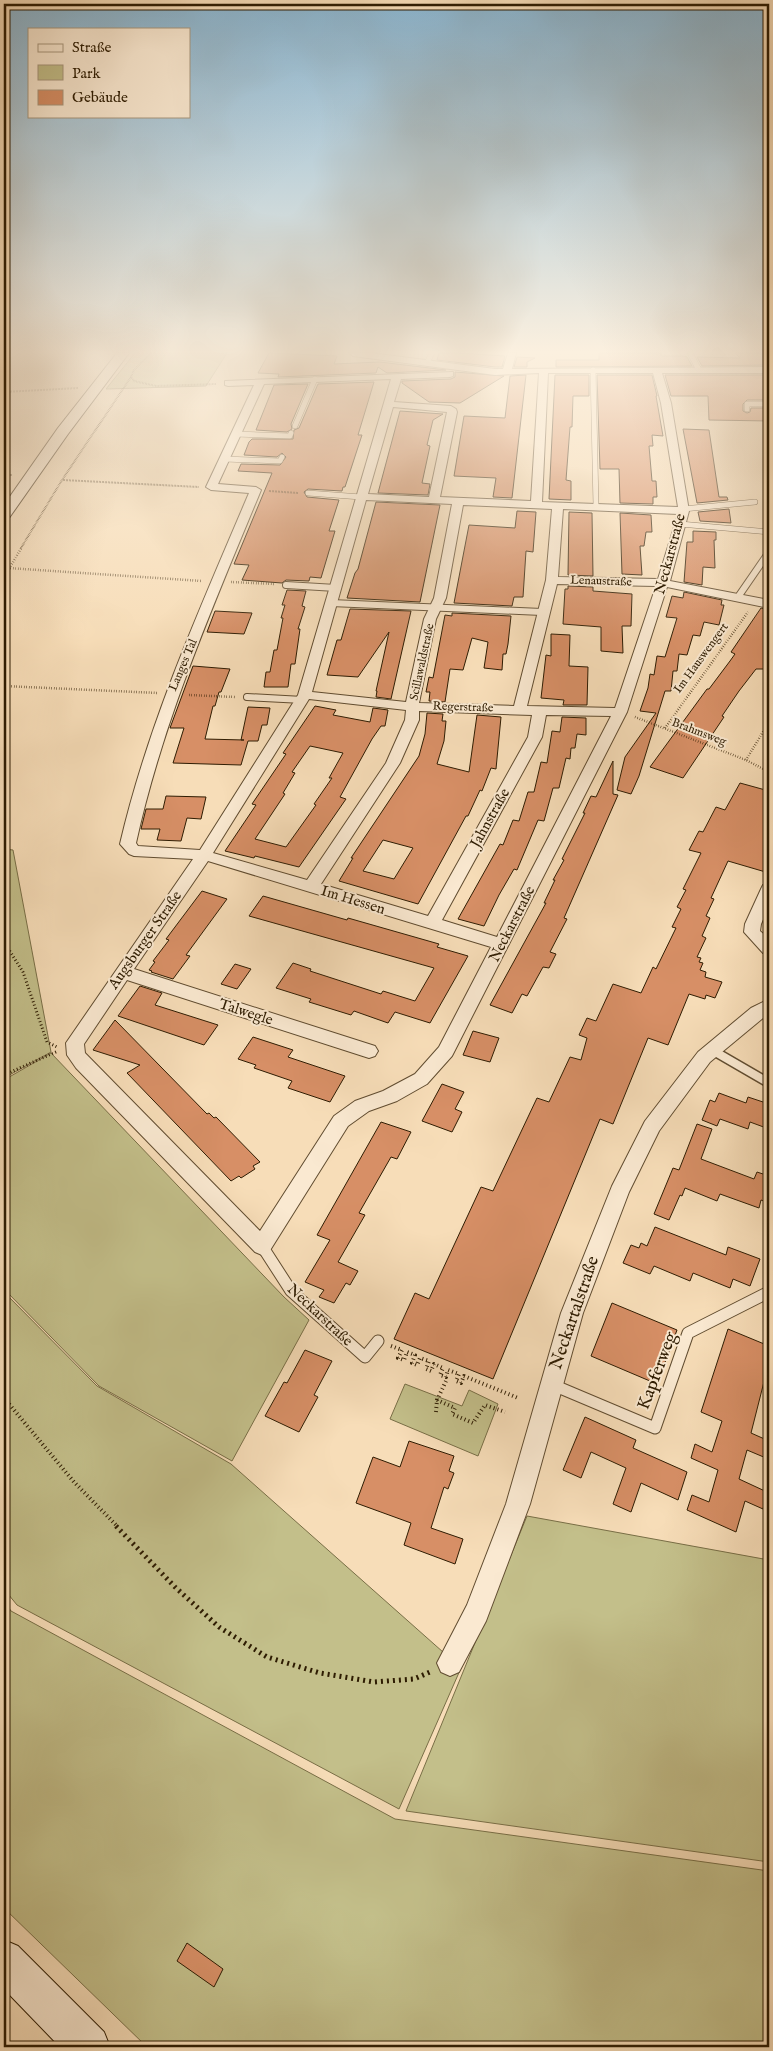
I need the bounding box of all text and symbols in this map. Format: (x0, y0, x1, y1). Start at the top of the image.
legend (28, 28, 190, 118)
text: Straße (72, 38, 112, 57)
text: Park (72, 64, 102, 83)
text: Gebäude (72, 88, 128, 107)
street label: Neckarstraße (650, 511, 690, 597)
street label: Lenaustraße (570, 572, 633, 590)
street label: Im Hauswengert (670, 620, 732, 696)
street label: Scillawaldstraße (407, 622, 438, 702)
street label: Langes Tal (165, 636, 201, 693)
street label: Regerstraße (432, 698, 494, 716)
street label: Brahmsweg (670, 715, 729, 749)
street label: Jahnstraße (465, 785, 514, 853)
street label: Im Hessen (319, 881, 387, 919)
street label: Neckarstraße (485, 883, 539, 965)
street label: Augsburger Straße (103, 887, 186, 994)
street label: Talwegle (217, 994, 276, 1030)
street label: Neckartalstraße (545, 1253, 605, 1373)
street label: Neckarstraße (283, 1280, 357, 1350)
street label: Kapferweg (633, 1329, 683, 1413)

